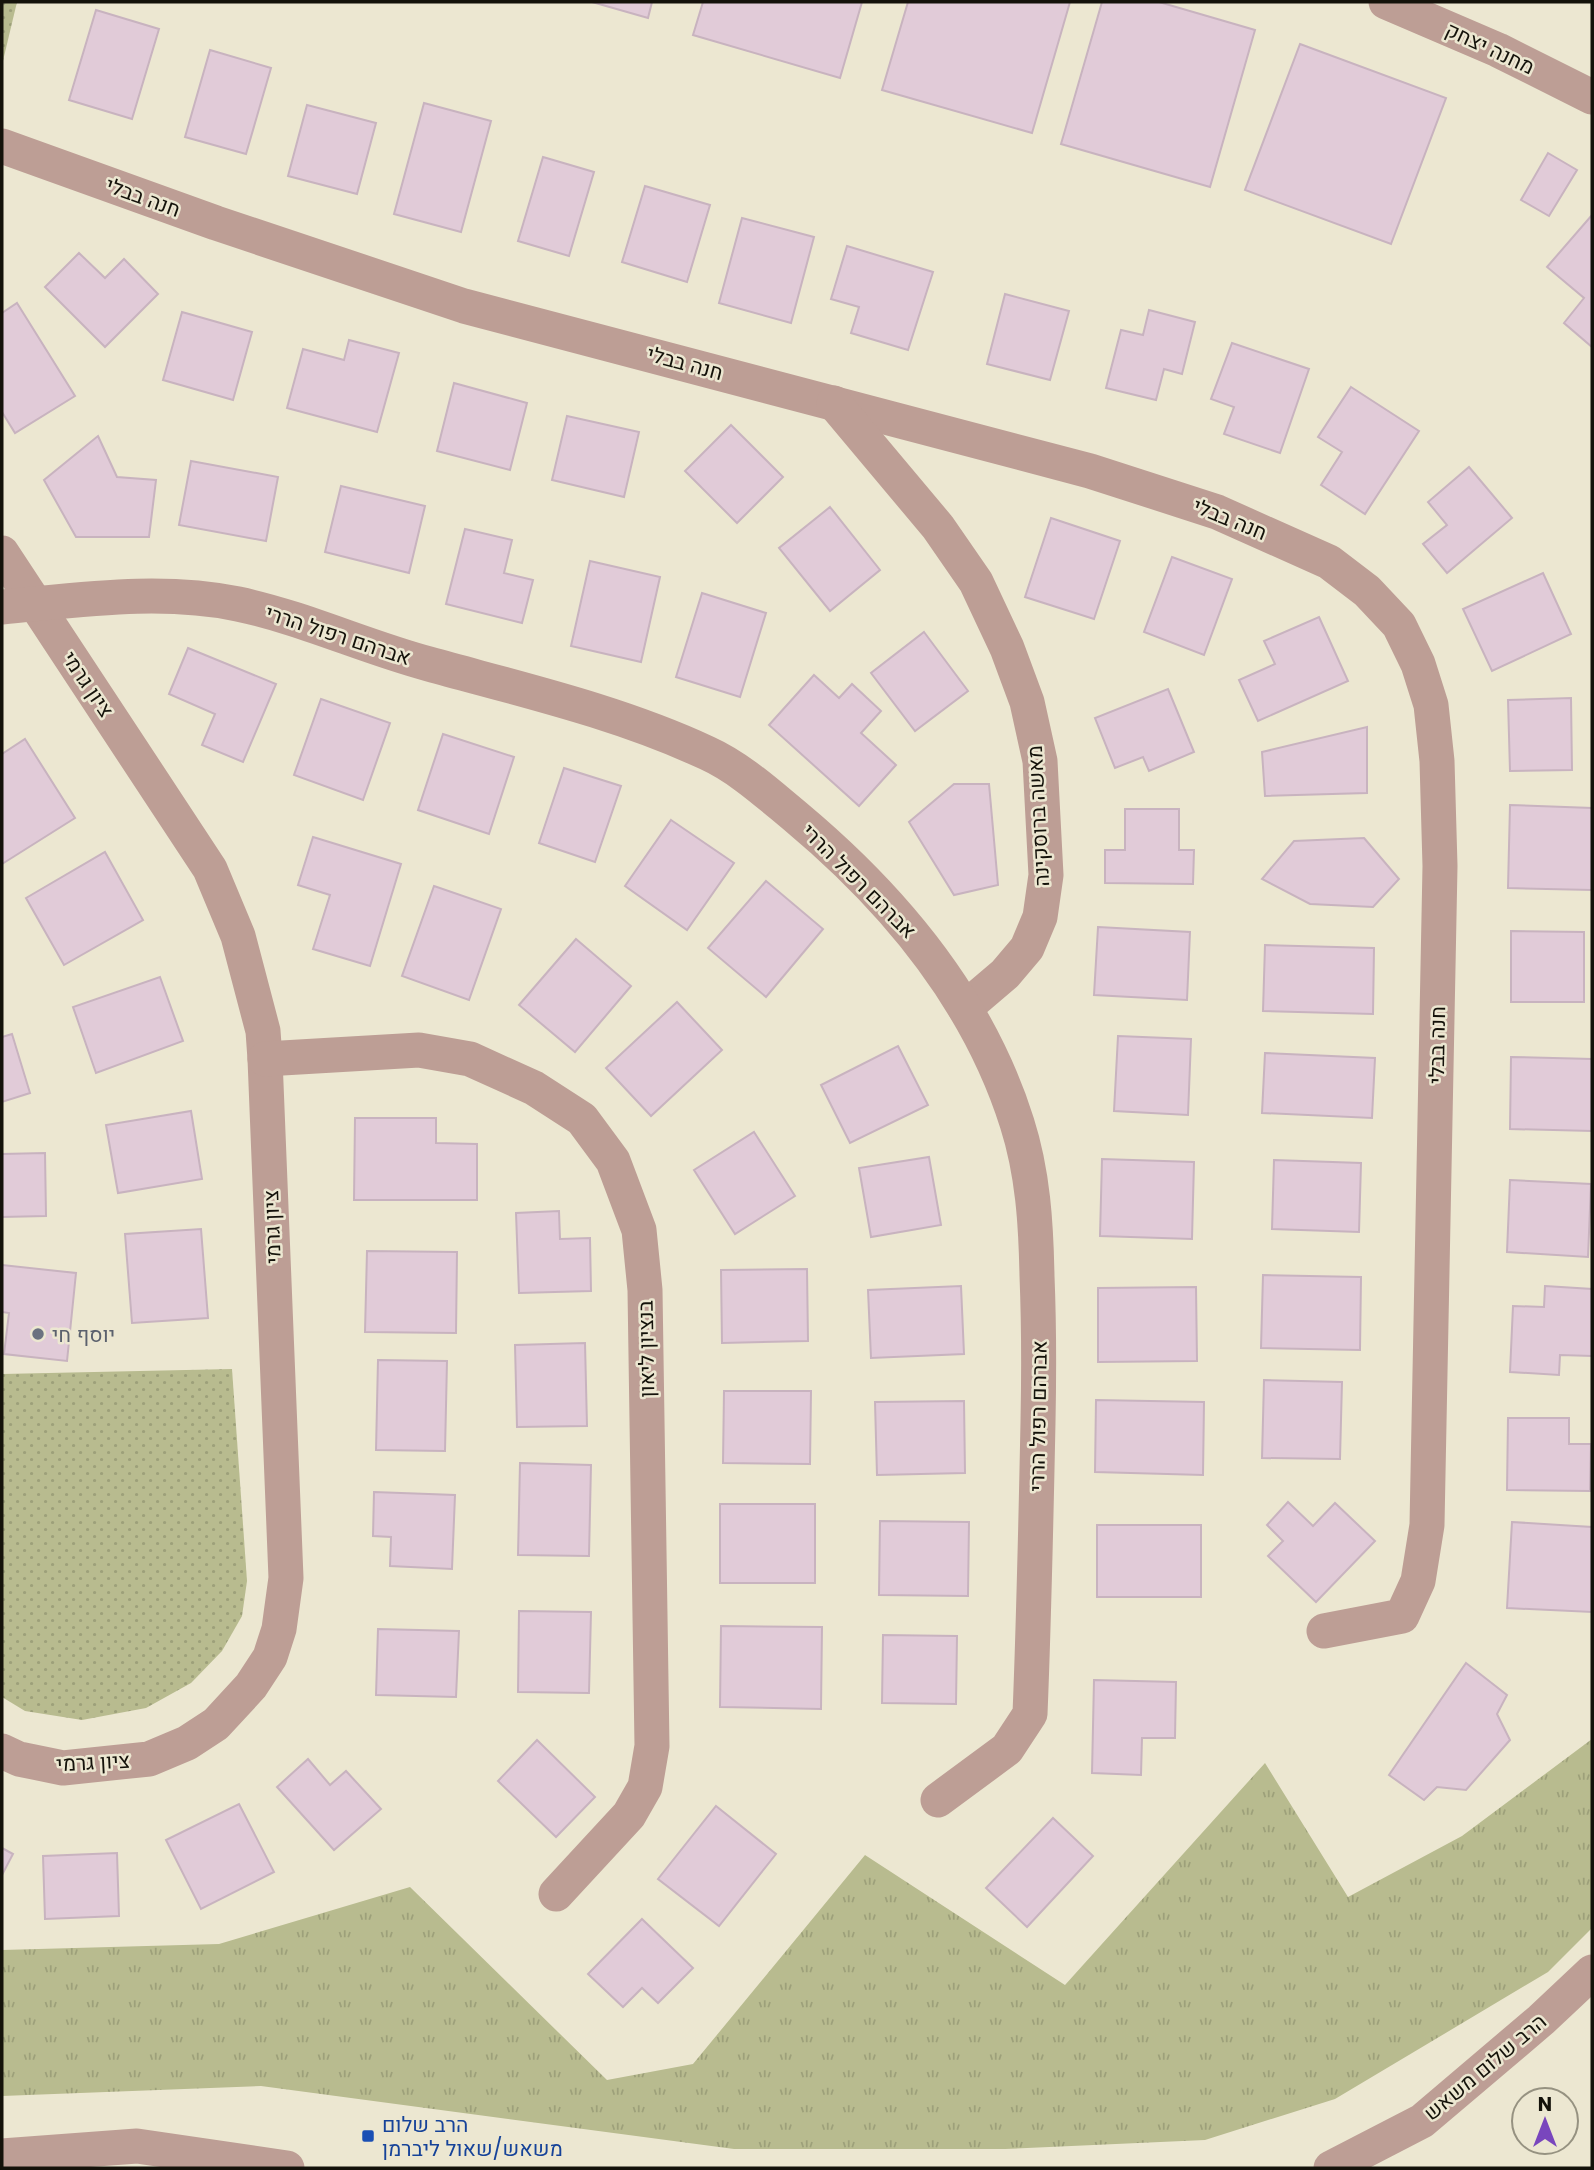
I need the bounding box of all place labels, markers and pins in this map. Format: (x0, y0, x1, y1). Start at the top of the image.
place label: יוסף חי (52, 1320, 115, 1349)
marker: יוסף חי (30, 1326, 46, 1342)
place label: הרב שלום משאש/שאול ליברמן (382, 2110, 563, 2163)
marker: הרב שלום משאש/שאול ליברמן (360, 2128, 376, 2144)

